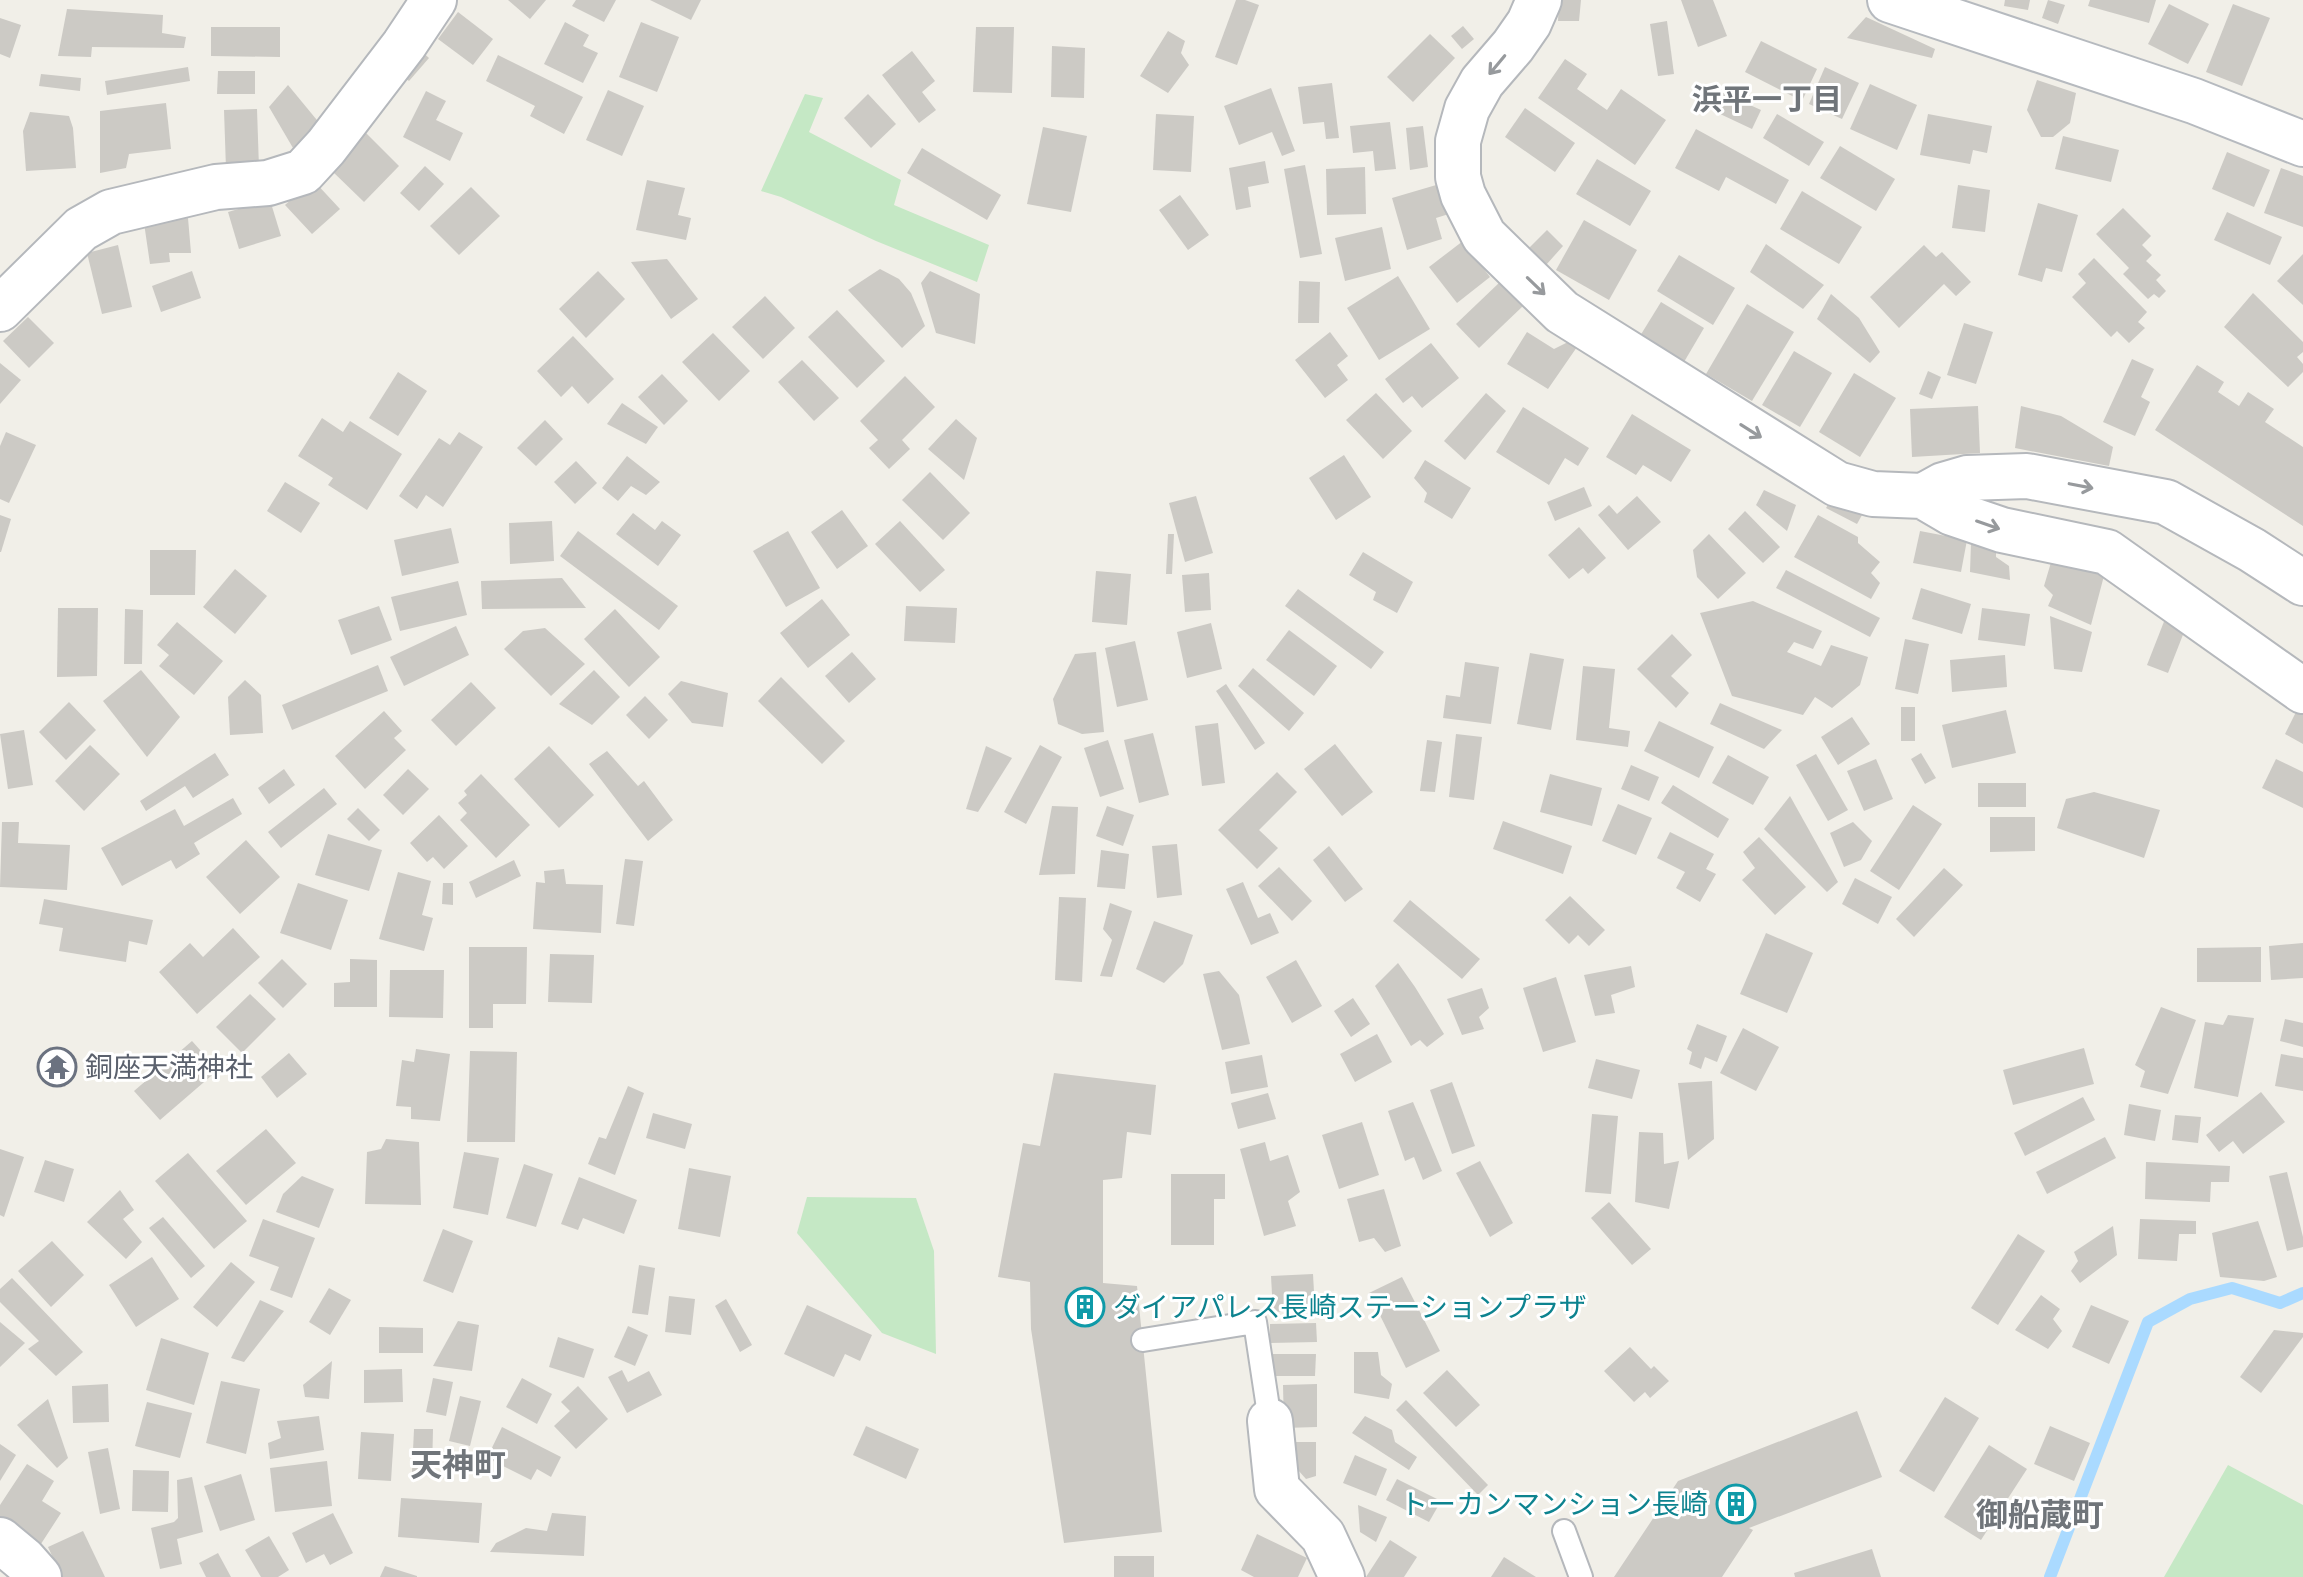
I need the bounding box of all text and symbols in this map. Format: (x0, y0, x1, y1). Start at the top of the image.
one-way arrow (1488, 54, 1506, 74)
district label: 浜平一丁目 (1692, 81, 1842, 117)
one-way arrow (1526, 277, 1546, 296)
one-way arrow (1739, 423, 1762, 439)
one-way arrow (2068, 480, 2093, 495)
one-way arrow (1975, 519, 2000, 534)
temple icon: 銅座天満神社 (36, 1046, 78, 1088)
place label: 銅座天満神社 (85, 1050, 253, 1083)
building icon: ダイアパレス長崎ステーションプラザ (1064, 1286, 1106, 1328)
place label: ダイアパレス長崎ステーションプラザ (1113, 1290, 1587, 1323)
district label: 天神町 (410, 1446, 506, 1483)
building icon: トーカンマンション長崎 (1715, 1483, 1757, 1525)
place label: トーカンマンション長崎 (1400, 1487, 1708, 1520)
district label: 御船蔵町 (1976, 1496, 2104, 1533)

